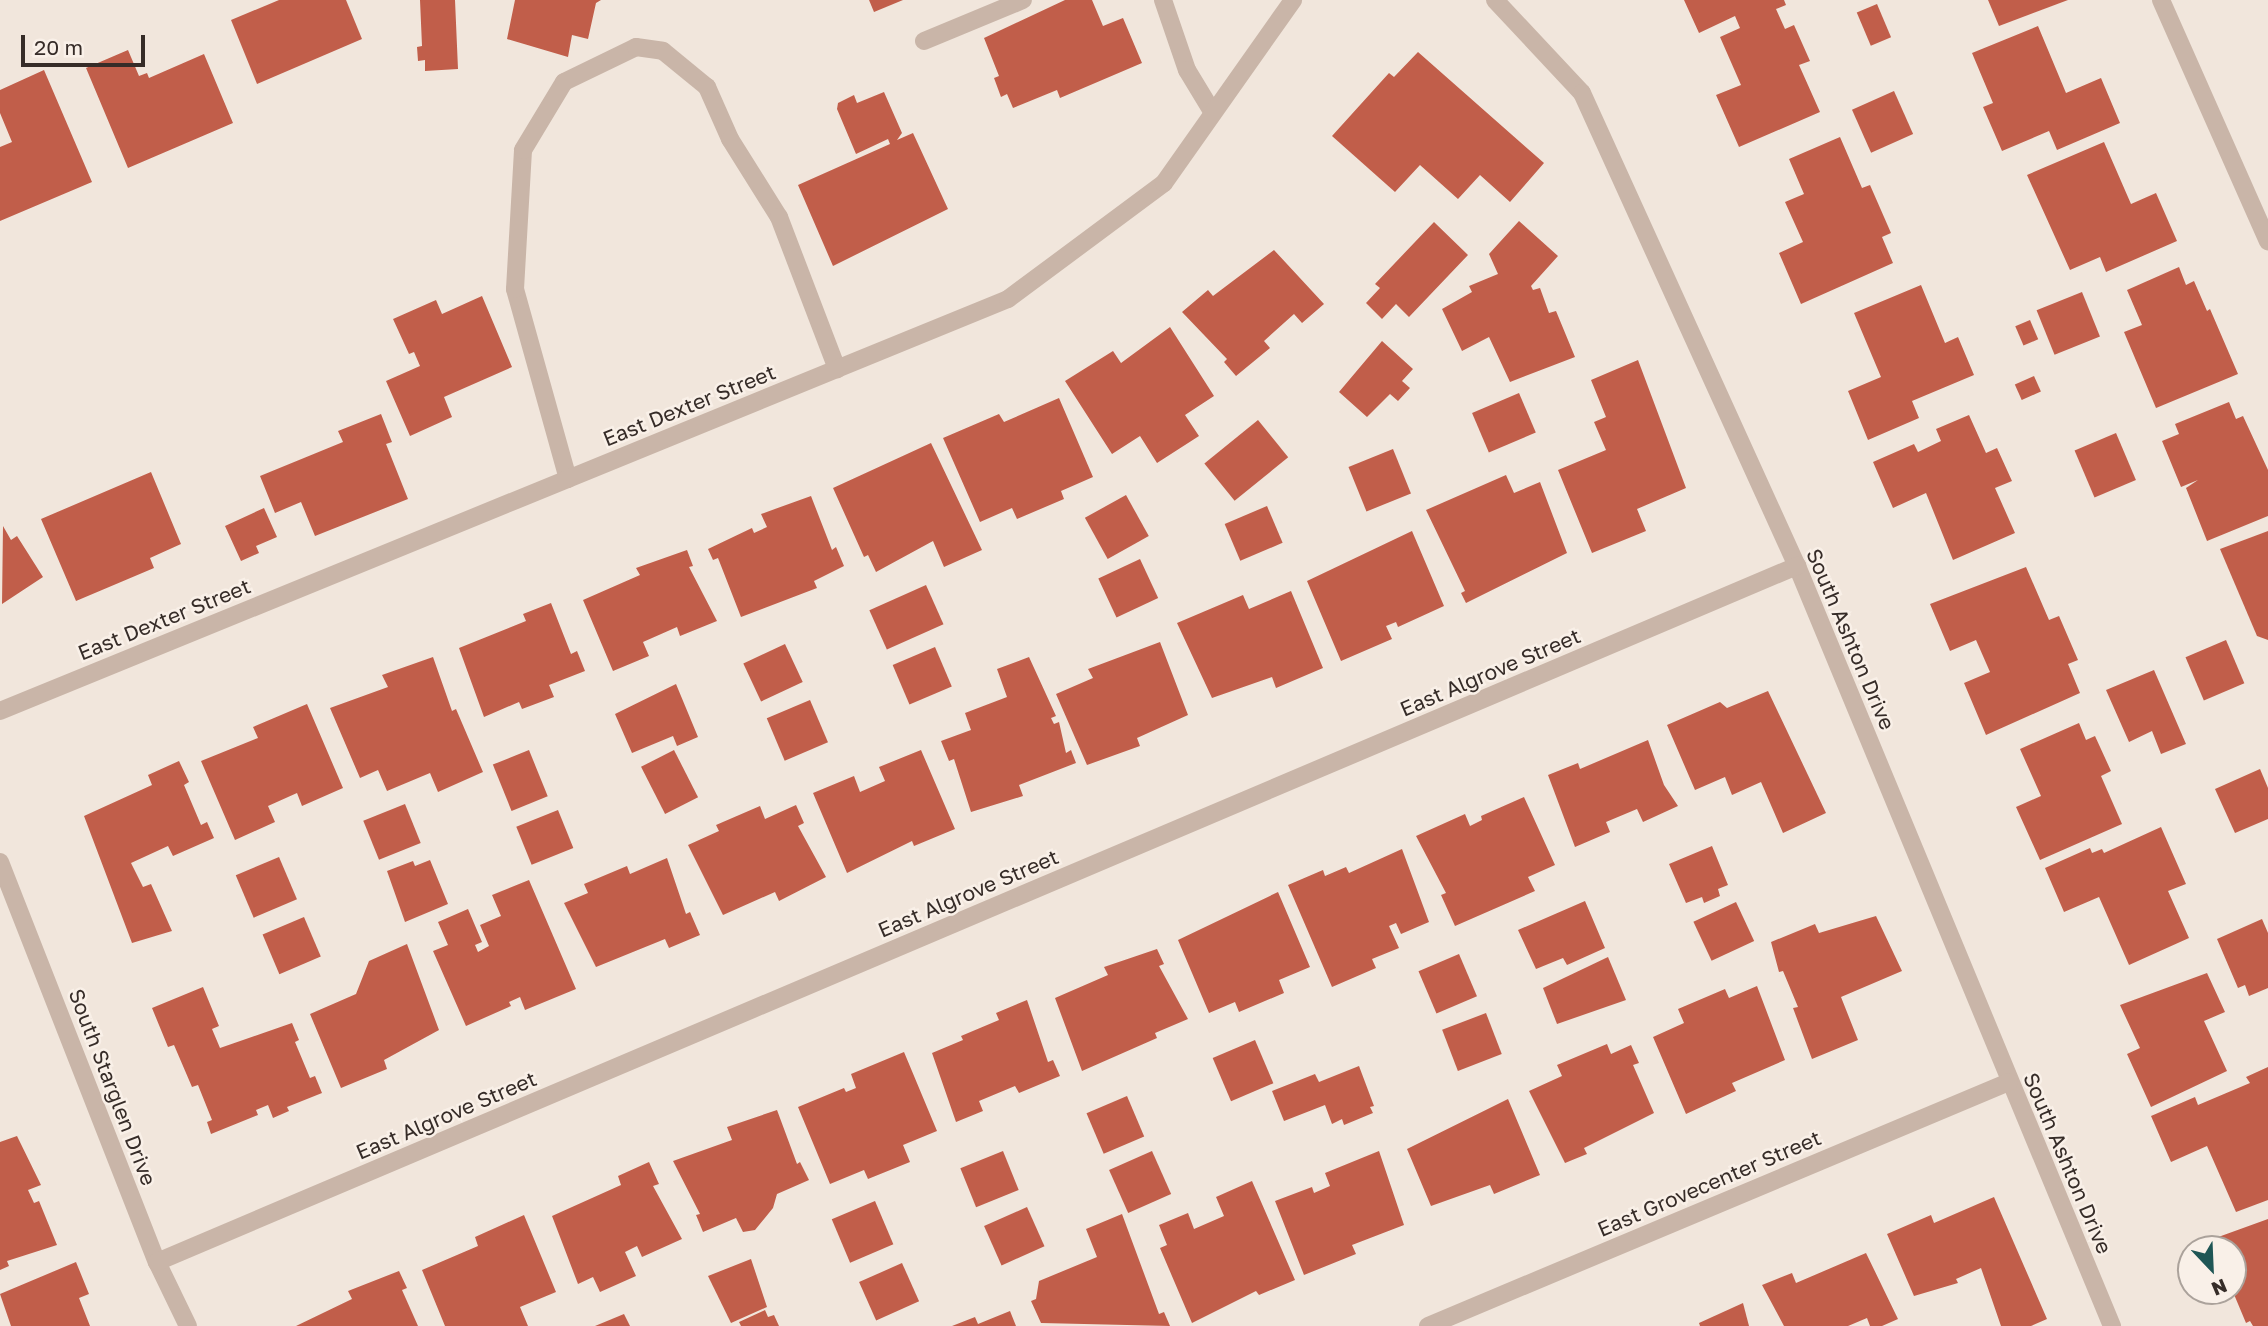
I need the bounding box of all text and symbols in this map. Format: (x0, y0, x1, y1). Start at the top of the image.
scale bar (24, 21, 149, 65)
text: 20 m (34, 34, 83, 60)
street label: East Dexter Street (599, 359, 779, 451)
street label: South Ashton Drive (1801, 545, 1901, 733)
street label: East Dexter Street (74, 573, 254, 665)
street label: East Algrove Street (1396, 623, 1584, 721)
street label: East Algrove Street (874, 844, 1062, 942)
street label: South Starglen Drive (64, 985, 162, 1189)
street label: East Algrove Street (352, 1066, 540, 1164)
street label: South Ashton Drive (2018, 1069, 2118, 1257)
street label: East Grovecenter Street (1594, 1124, 1824, 1242)
north arrow (2177, 1235, 2247, 1305)
text: N (2208, 1275, 2231, 1301)

